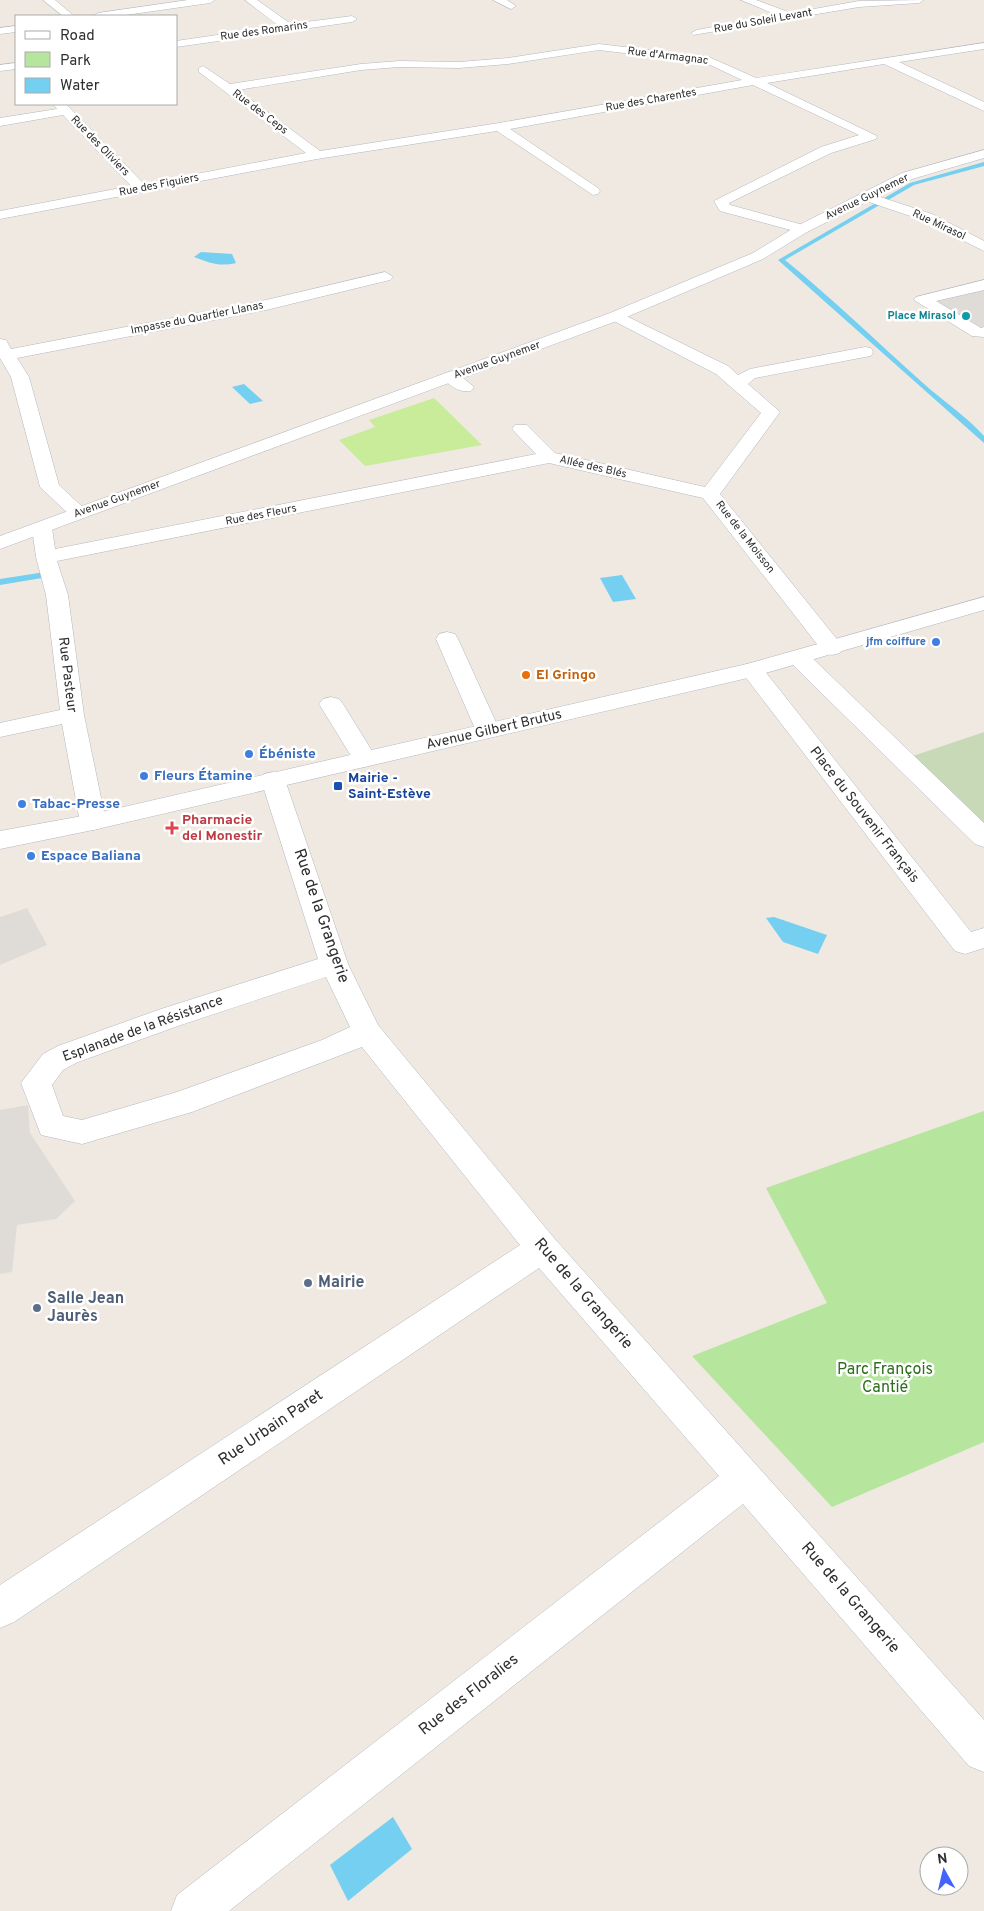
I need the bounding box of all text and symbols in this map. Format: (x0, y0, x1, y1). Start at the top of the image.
street label: Rue du Soleil Levant (713, 5, 813, 37)
legend (15, 15, 178, 105)
street label: Rue des Romarins (219, 18, 309, 44)
text: Road (60, 27, 95, 46)
street label: Rue d'Armagnac (627, 44, 709, 68)
text: Park (60, 52, 91, 71)
text: Water (60, 77, 100, 96)
street label: Rue des Charentes (605, 85, 697, 115)
street label: Rue des Ceps (229, 87, 291, 137)
street label: Rue des Oliviers (68, 113, 132, 179)
street label: Rue des Figuiers (118, 170, 200, 200)
street label: Avenue Guynemer (823, 170, 912, 223)
street label: Rue Mirasol (910, 207, 968, 243)
street label: Impasse du Quartier Llanas (129, 298, 265, 338)
place label: Place Mirasol (887, 309, 956, 323)
marker: Place Mirasol (960, 310, 972, 322)
street label: Avenue Guynemer (452, 338, 543, 382)
street label: Allée des Blés (558, 452, 628, 482)
street label: Avenue Guynemer (72, 477, 163, 521)
street label: Rue de la Moisson (712, 498, 778, 576)
street label: Rue des Fleurs (224, 501, 298, 529)
place label: jfm coiffure (865, 635, 926, 649)
street label: Rue Pasteur (54, 636, 80, 714)
marker: jfm coiffure (930, 636, 942, 648)
place label: El Gringo (536, 667, 596, 684)
marker: El Gringo (520, 669, 532, 681)
street label: Avenue Gilbert Brutus (424, 706, 564, 754)
street label: Place du Souvenir Français (806, 744, 922, 886)
place label: Ébéniste (259, 745, 316, 763)
marker: Ébéniste (243, 748, 255, 760)
place label: Fleurs Étamine (154, 767, 253, 785)
marker: Fleurs Étamine (138, 770, 150, 782)
place label: Mairie - Saint-Estève (348, 770, 431, 803)
marker: Mairie - Saint-Estève (332, 780, 344, 792)
place label: Tabac-Presse (32, 796, 120, 813)
marker: Tabac-Presse (16, 798, 28, 810)
place label: Pharmacie del Monestir (182, 812, 262, 845)
marker: Pharmacie del Monestir (166, 822, 178, 834)
street label: Rue de la Grangerie (289, 846, 353, 986)
place label: Espace Baliana (41, 848, 141, 865)
marker: Espace Baliana (25, 850, 37, 862)
street label: Esplanade de la Résistance (60, 992, 226, 1066)
street label: Rue de la Grangerie (529, 1234, 637, 1354)
place label: Mairie (318, 1273, 365, 1293)
marker: Mairie (302, 1277, 314, 1289)
place label: Salle Jean Jaurès (47, 1289, 124, 1327)
marker: Salle Jean Jaurès (31, 1302, 43, 1314)
park label: Parc François Cantié (837, 1360, 933, 1398)
street label: Rue Urbain Paret (215, 1386, 327, 1470)
street label: Rue de la Grangerie (796, 1538, 904, 1658)
street label: Rue des Floralies (415, 1650, 523, 1740)
north arrow (919, 1846, 969, 1896)
text: N (936, 1850, 949, 1869)

